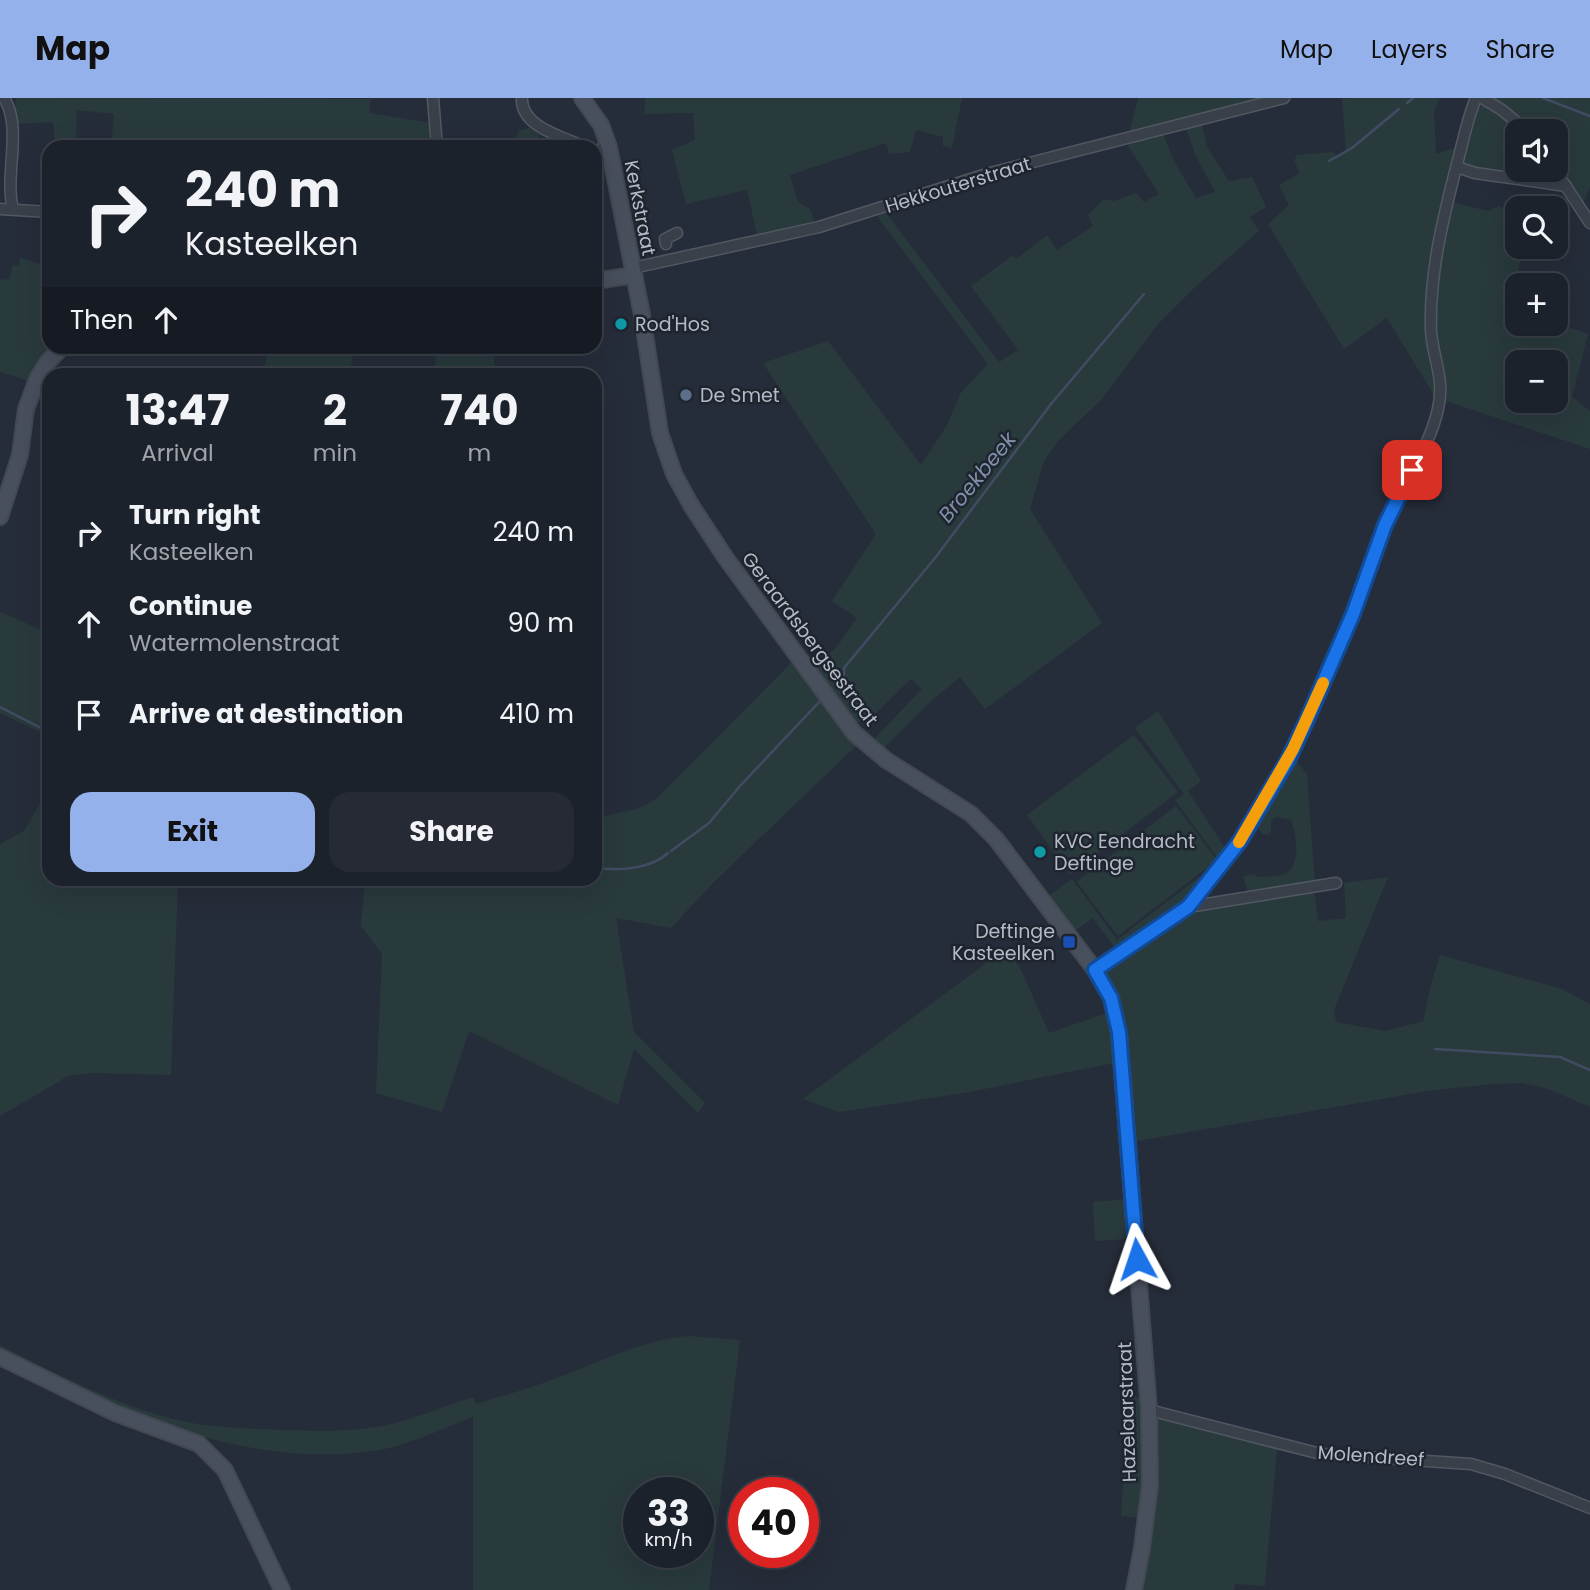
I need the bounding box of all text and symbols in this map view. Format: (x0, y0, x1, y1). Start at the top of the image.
text: Map (35, 25, 110, 72)
text: Map (1280, 33, 1333, 66)
text: Layers (1371, 33, 1447, 66)
text: Share (1485, 33, 1555, 66)
map controls (1505, 119, 1568, 413)
button: sound (1505, 119, 1568, 182)
street label: Hekkouterstraat (882, 150, 1034, 220)
text: 240 m (185, 156, 340, 224)
street label: Kerkstraat (618, 158, 662, 258)
icon: right (70, 168, 161, 259)
button: search (1505, 196, 1568, 259)
text: Kasteelken (185, 221, 359, 266)
button: + (1505, 273, 1568, 336)
icon: ahead (147, 301, 185, 339)
text: Then (70, 302, 133, 338)
place label: Rod'Hos (635, 311, 710, 338)
marker: Rod'Hos (613, 316, 629, 332)
button: − (1505, 350, 1568, 413)
text: 13:47 (125, 381, 229, 440)
text: 2 (323, 381, 347, 440)
text: 740 (440, 381, 519, 440)
place label: De Smet (700, 382, 780, 409)
marker: De Smet (678, 387, 694, 403)
water label: Broekbeek (931, 425, 1023, 528)
text: Arrival (141, 437, 214, 469)
text: min (313, 437, 357, 469)
text: m (468, 437, 491, 469)
pin (1382, 440, 1442, 500)
icon: arrive (1393, 451, 1431, 489)
text: Turn right (129, 497, 261, 533)
icon: right (70, 514, 108, 552)
text: 240 m (493, 514, 574, 550)
text: Kasteelken (129, 536, 254, 568)
street label: Geraardsbergsestraat (735, 546, 885, 732)
text: Continue (129, 588, 252, 624)
icon: ahead (70, 605, 108, 643)
text: 90 m (508, 605, 574, 641)
text: Watermolenstraat (129, 627, 340, 659)
icon: arrive (70, 696, 108, 734)
text: Arrive at destination (129, 696, 404, 732)
text: 410 m (499, 696, 574, 732)
button: Exit (70, 792, 315, 872)
button: Share (329, 792, 574, 872)
place label: KVC Eendracht Deftinge (1054, 828, 1195, 877)
marker: KVC Eendracht Deftinge (1032, 844, 1048, 860)
place label: Deftinge Kasteelken (952, 918, 1055, 967)
marker: Deftinge Kasteelken (1061, 934, 1077, 950)
position arrow (1100, 1222, 1174, 1296)
street label: Hazelaarstraat (1111, 1341, 1143, 1483)
street label: Molendreef (1317, 1439, 1425, 1473)
speed limit sign: 40 (728, 1477, 819, 1568)
text: 33 (647, 1489, 690, 1538)
text: km/h (645, 1527, 692, 1552)

